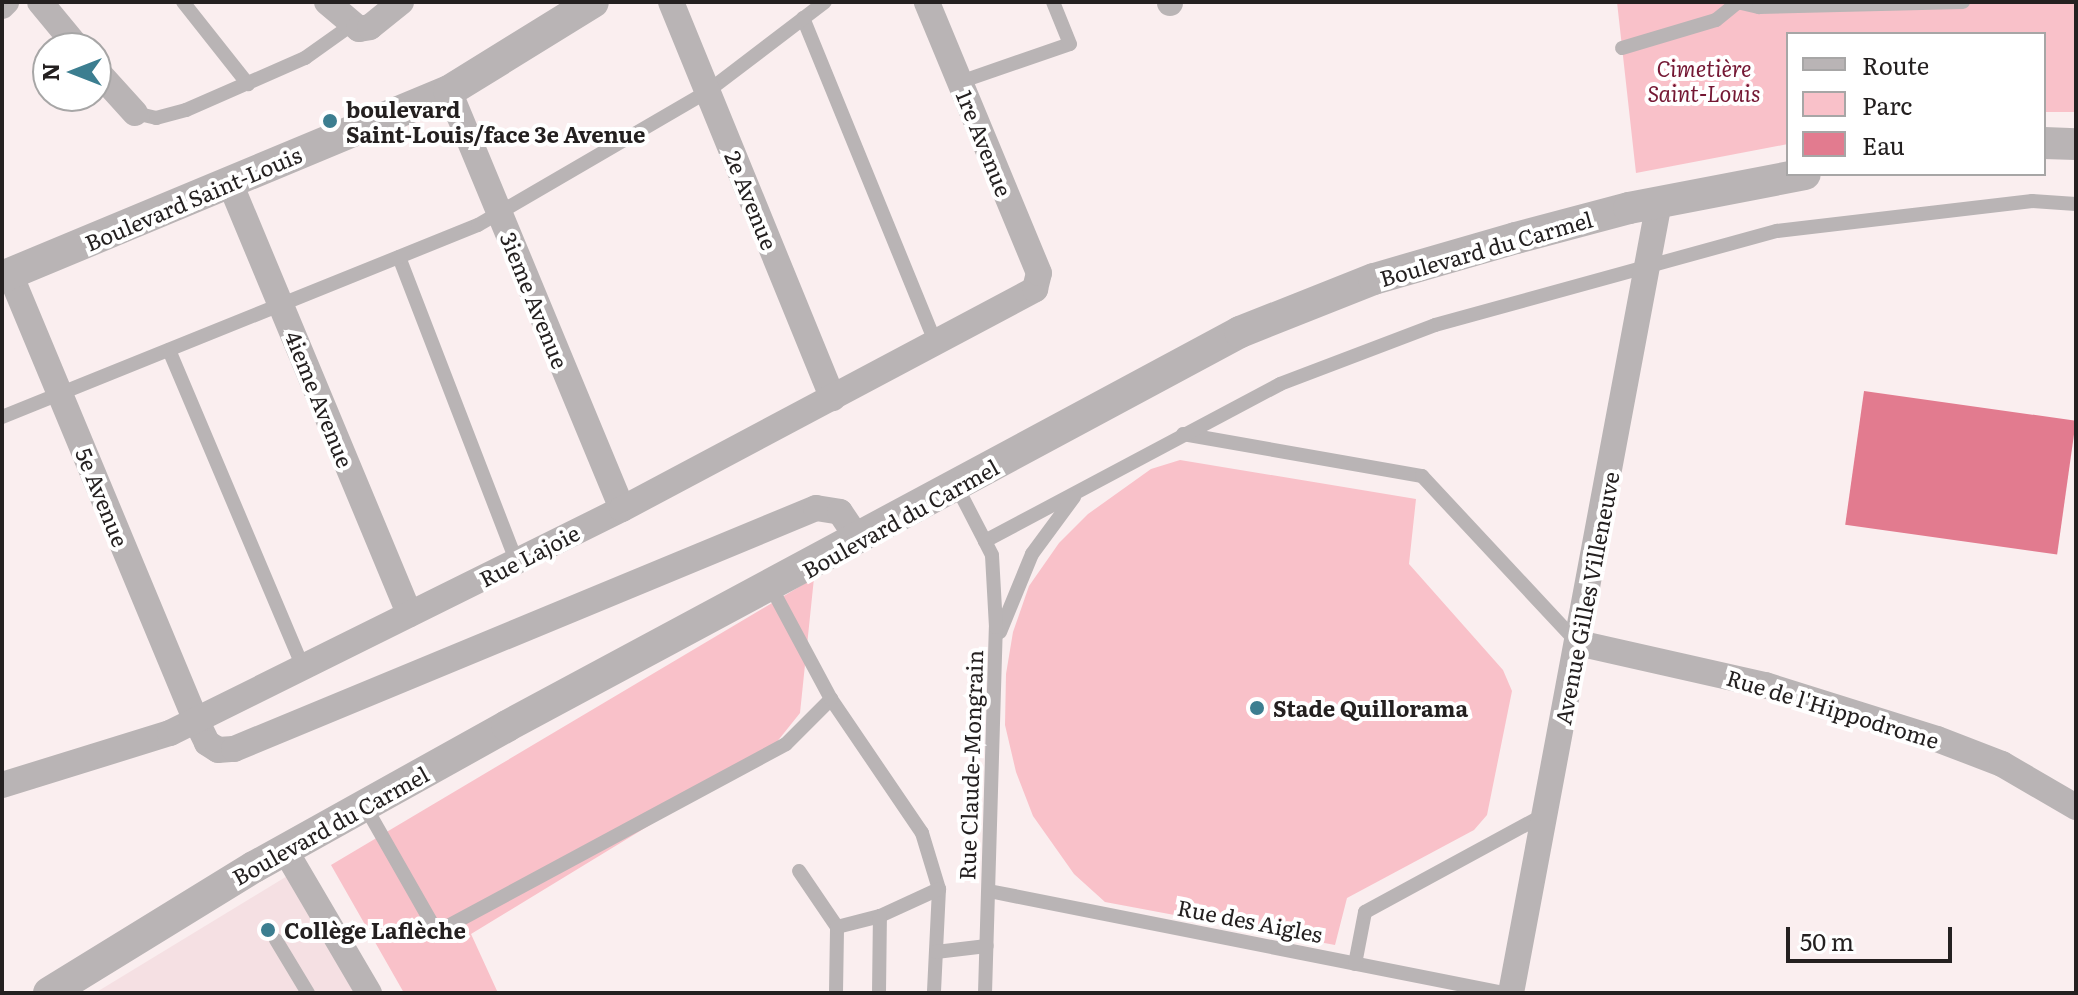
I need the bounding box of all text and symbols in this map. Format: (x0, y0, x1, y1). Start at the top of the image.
north arrow (32, 32, 112, 112)
legend (1786, 32, 2046, 176)
text: Route (1862, 47, 1929, 82)
park label: Cimetière Saint-Louis (1647, 54, 1761, 106)
text: N (33, 63, 66, 81)
street label: 1re Avenue (952, 86, 1018, 200)
text: Parc (1862, 87, 1912, 122)
place label: boulevard Saint-Louis/face 3e Avenue (346, 95, 646, 146)
marker: boulevard Saint-Louis/face 3e Avenue (321, 112, 339, 130)
text: Eau (1862, 127, 1905, 162)
street label: Boulevard Saint-Louis (81, 140, 305, 256)
street label: 2e Avenue (720, 147, 784, 253)
street label: Boulevard du Carmel (1377, 205, 1595, 291)
street label: 3ieme Avenue (496, 228, 574, 372)
street label: 4ieme Avenue (281, 327, 359, 471)
street label: 5e Avenue (71, 444, 135, 550)
street label: Boulevard du Carmel (797, 453, 1003, 583)
street label: Avenue Gilles Villeneuve (1548, 469, 1624, 727)
street label: Rue Lajoie (475, 519, 583, 591)
street label: Rue Claude-Mongrain (953, 649, 987, 881)
street label: Rue de l'Hippodrome (1724, 663, 1942, 753)
place label: Stade Quillorama (1273, 695, 1468, 721)
marker: Stade Quillorama (1248, 699, 1266, 717)
street label: Boulevard du Carmel (227, 760, 433, 890)
street label: Rue des Aigles (1175, 893, 1325, 947)
scale bar (1790, 911, 1956, 961)
place label: Collège Laflèche (284, 917, 466, 943)
marker: Collège Laflèche (259, 921, 277, 939)
text: 50 m (1800, 923, 1854, 958)

